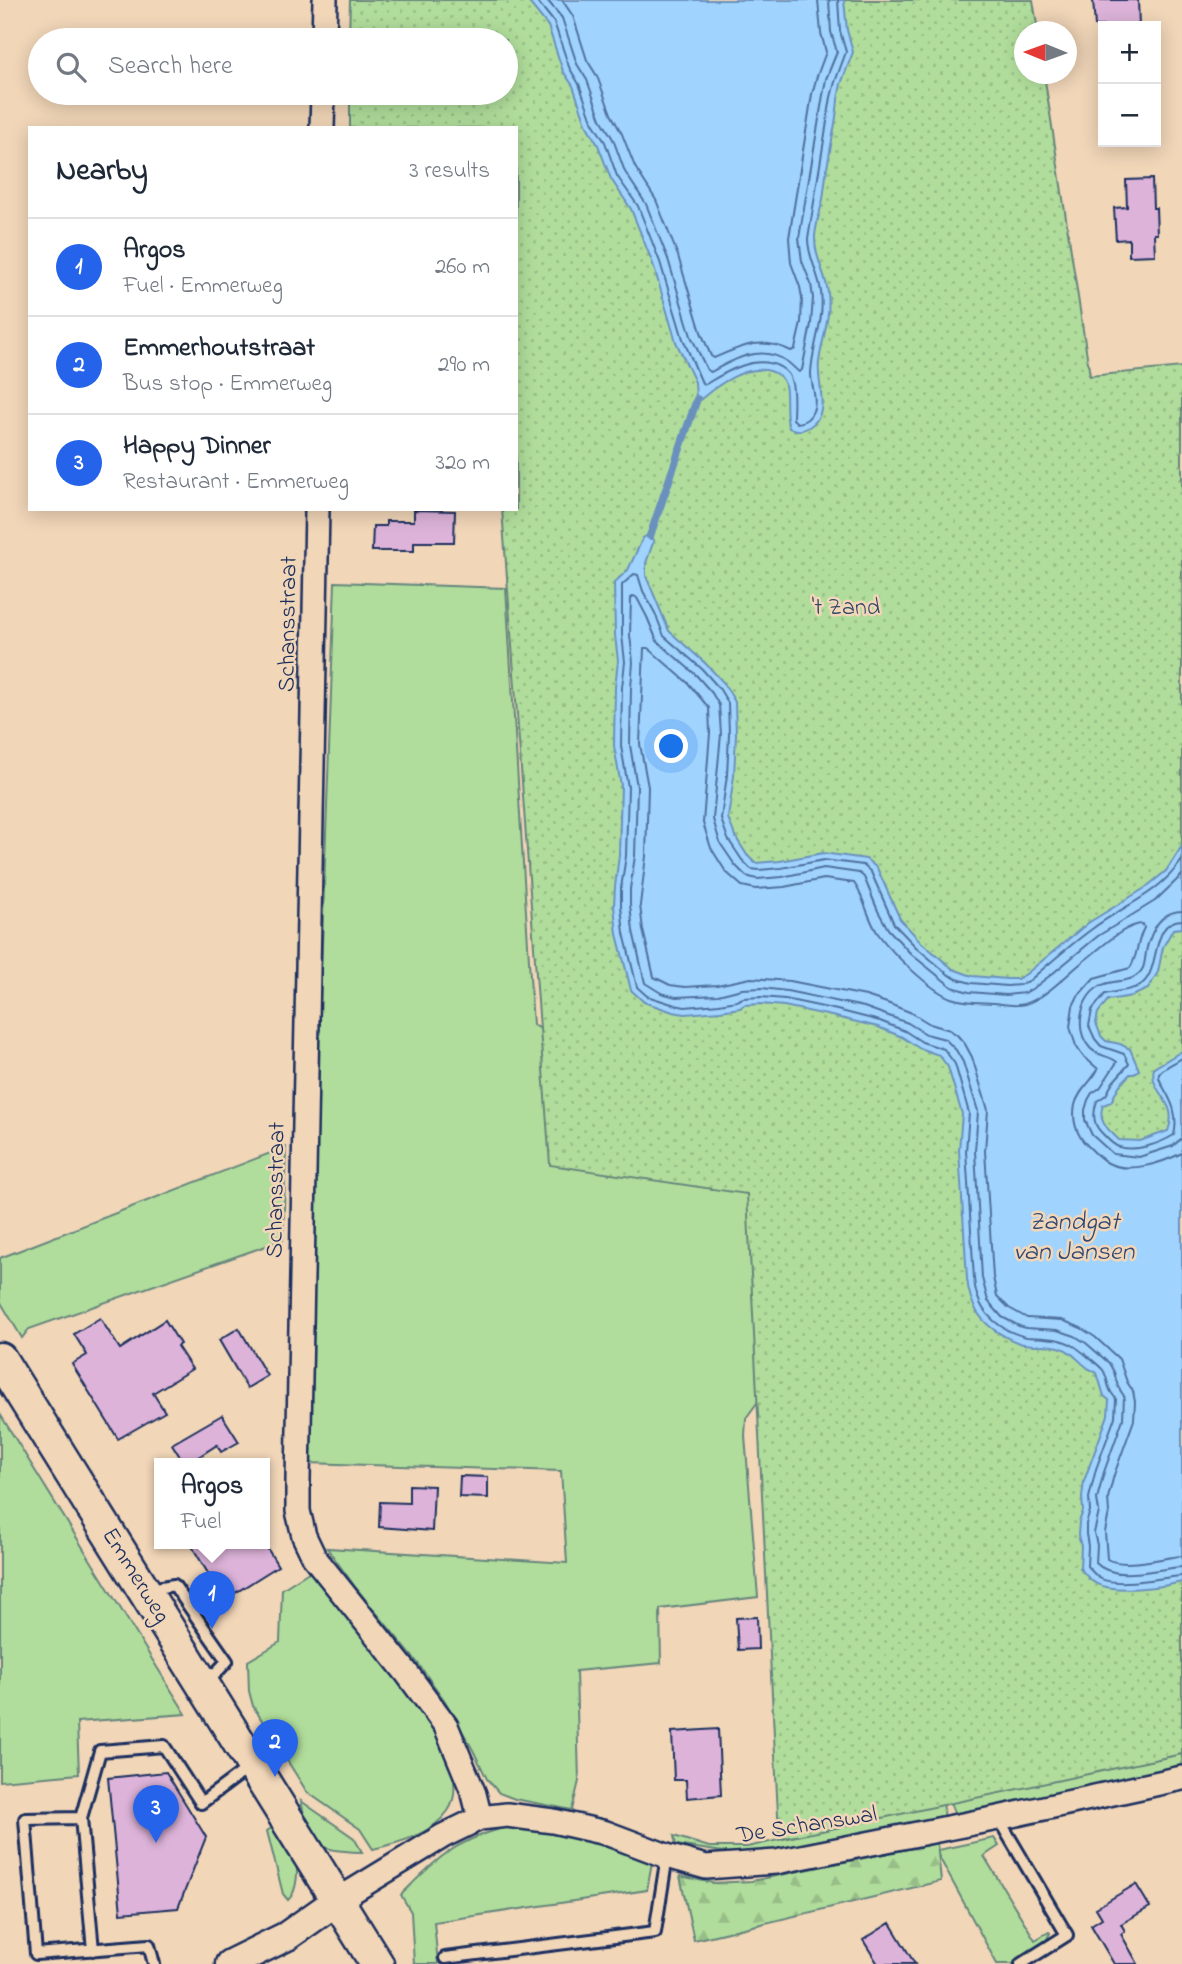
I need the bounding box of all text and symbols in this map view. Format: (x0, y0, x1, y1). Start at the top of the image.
north arrow (1014, 21, 1077, 84)
map controls (1098, 21, 1161, 147)
button: + (1098, 21, 1161, 84)
search box (28, 28, 518, 105)
icon: search (52, 48, 90, 86)
text: Search here (108, 48, 233, 86)
button: − (1098, 84, 1161, 147)
text: Nearby (56, 150, 148, 194)
text: 3 results (409, 155, 490, 188)
text: Argos (123, 232, 186, 270)
text: 1 (75, 251, 83, 284)
text: 260 m (435, 251, 490, 284)
text: Fuel · Emmerweg (123, 270, 283, 303)
text: Emmerhoutstraat (123, 330, 315, 368)
text: 2 (73, 349, 85, 382)
text: 290 m (438, 349, 490, 382)
text: Bus stop · Emmerweg (123, 368, 332, 401)
text: Happy Dinner (123, 428, 271, 466)
text: 3 (74, 447, 84, 480)
text: 320 m (436, 447, 490, 480)
text: Restaurant · Emmerweg (123, 466, 349, 499)
street label: Schansstraat (270, 556, 308, 692)
park label: 't Zand (812, 591, 881, 626)
your location (654, 729, 688, 763)
street label: Schansstraat (258, 1122, 296, 1258)
water label: Zandgat van Jansen (1014, 1204, 1136, 1272)
popup (154, 1458, 270, 1549)
text: Argos (181, 1468, 243, 1506)
text: Fuel (181, 1506, 221, 1539)
street label: Emmerweg (92, 1521, 178, 1631)
pin: 1 (189, 1571, 235, 1629)
pin: 2 (252, 1719, 298, 1777)
pin: 3 (133, 1785, 179, 1843)
street label: De Schanswal (733, 1798, 880, 1855)

